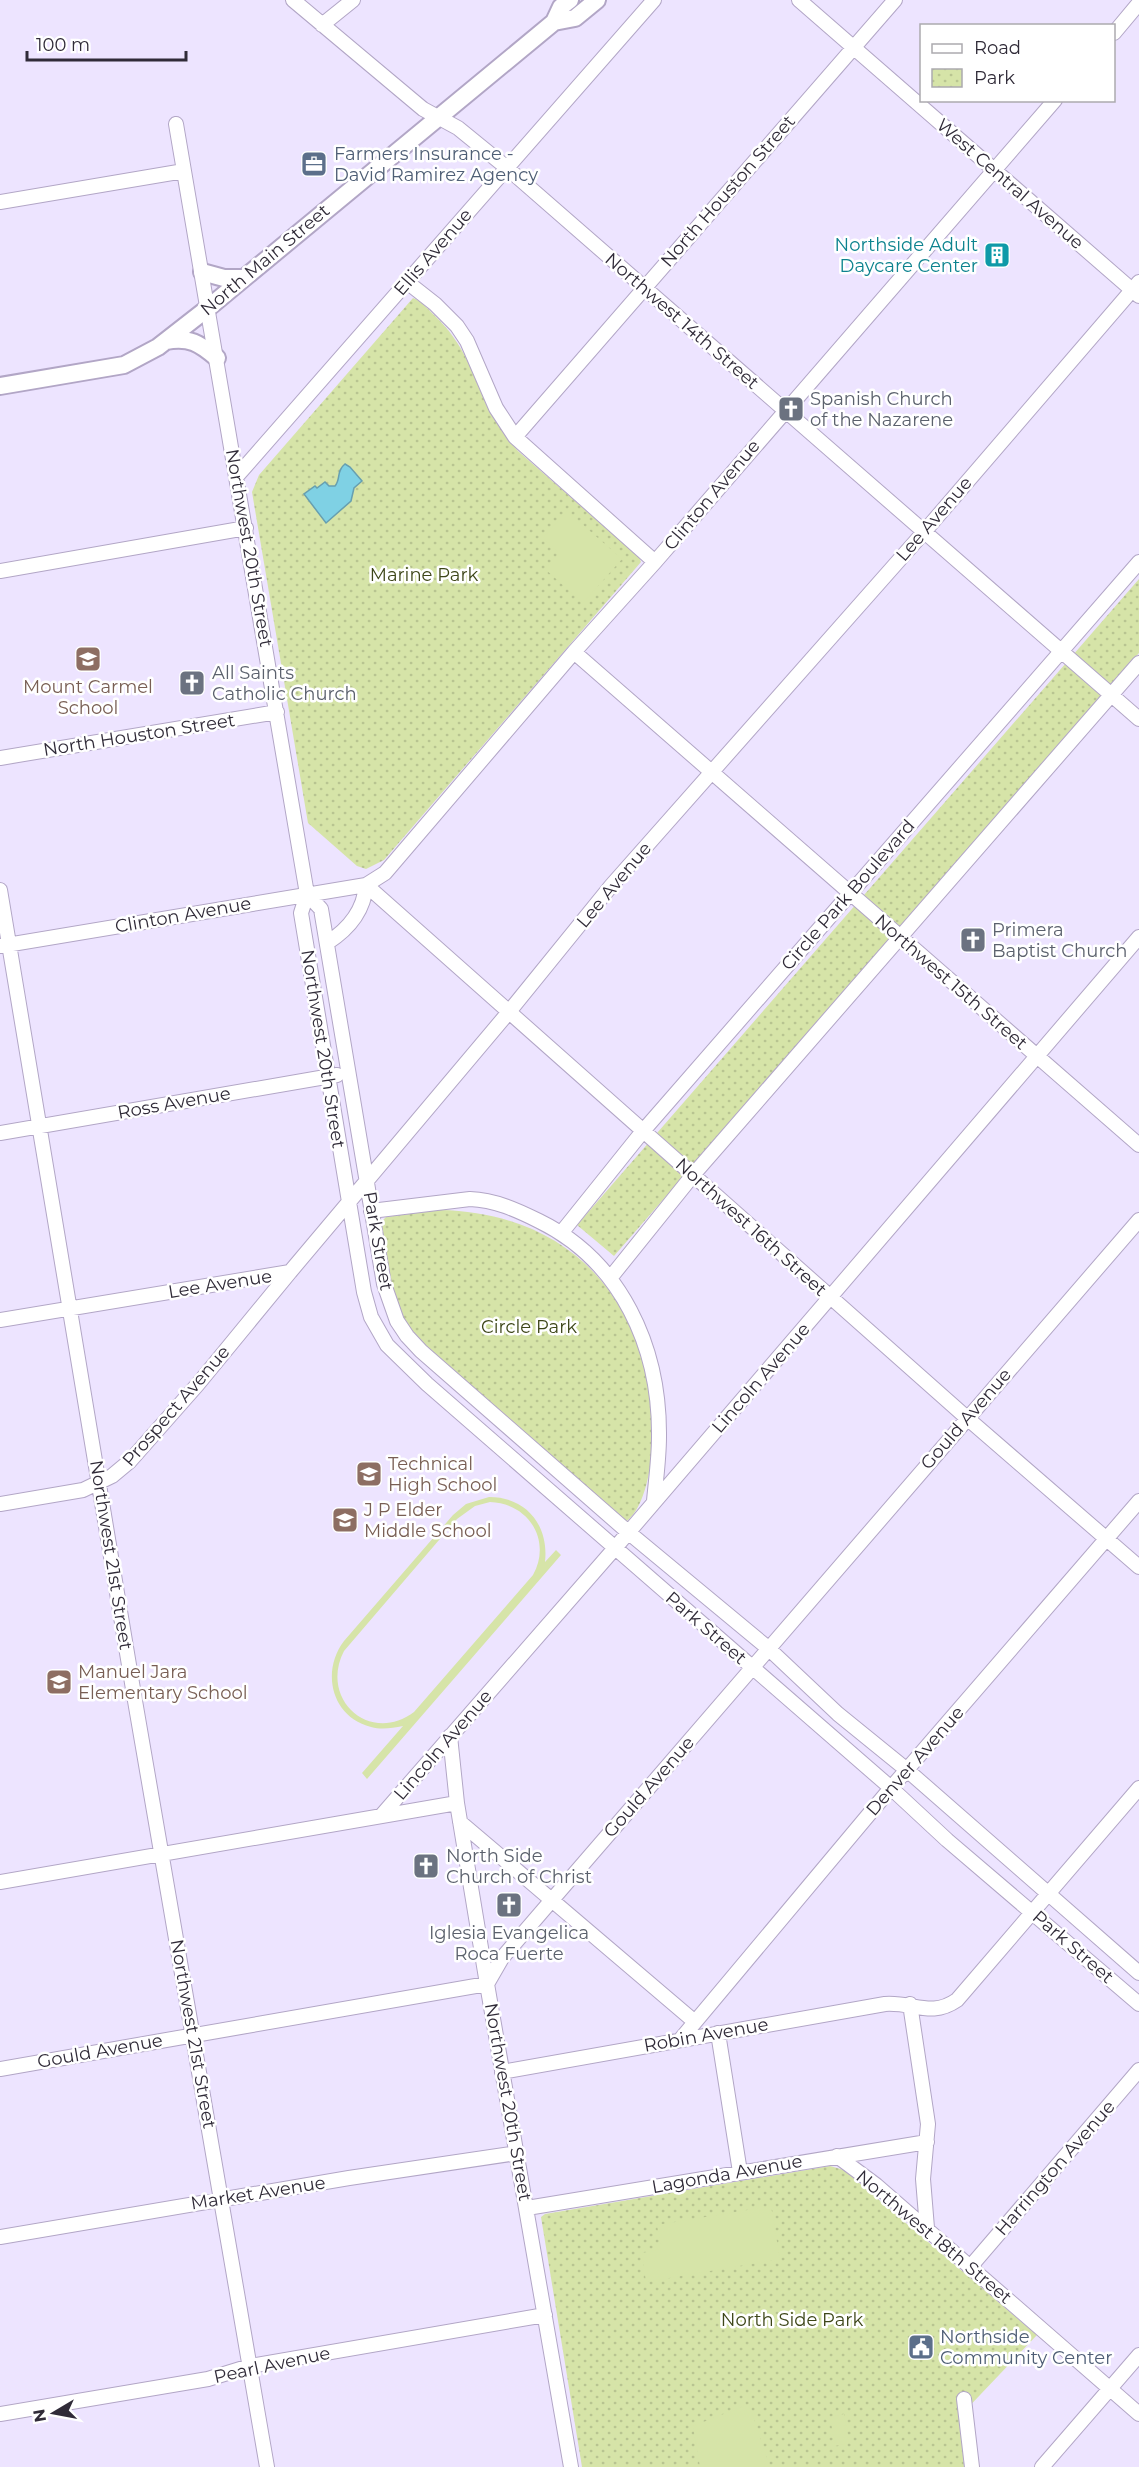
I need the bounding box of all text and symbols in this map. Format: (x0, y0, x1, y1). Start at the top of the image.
scale bar (27, 24, 186, 62)
legend (920, 24, 1115, 102)
text: 100 m (36, 34, 90, 56)
text: Road (974, 37, 1021, 59)
text: Park (974, 67, 1015, 89)
street label: North Houston Street (656, 111, 800, 271)
street label: West Central Avenue (932, 114, 1088, 254)
place label: Farmers Insurance - David Ramirez Agency (334, 143, 538, 186)
office icon: Farmers Insurance - David Ramirez Agency (299, 149, 329, 179)
street label: North Main Street (196, 200, 334, 320)
street label: Ellis Avenue (389, 204, 477, 300)
place label: Northside Adult Daycare Center (835, 234, 978, 277)
building icon: Northside Adult Daycare Center (982, 240, 1012, 270)
street label: Northwest 14th Street (600, 248, 764, 394)
place label: Spanish Church of the Nazarene (810, 388, 953, 431)
church icon: Spanish Church of the Nazarene (776, 394, 806, 424)
street label: Clinton Avenue (659, 435, 765, 555)
street label: Northwest 20th Street (221, 447, 277, 649)
street label: Lee Avenue (891, 472, 977, 566)
park label: Marine Park (370, 564, 479, 586)
school or university icon: Mount Carmel School (73, 644, 103, 674)
place label: All Saints Catholic Church (212, 662, 357, 705)
church icon: All Saints Catholic Church (177, 668, 207, 698)
place label: Mount Carmel School (23, 676, 153, 719)
street label: North Houston Street (41, 709, 237, 761)
street label: Circle Park Boulevard (777, 815, 919, 975)
street label: Lee Avenue (572, 838, 656, 932)
street label: Clinton Avenue (113, 892, 253, 938)
street label: Northwest 15th Street (870, 910, 1032, 1054)
place label: Primera Baptist Church (992, 919, 1128, 962)
church icon: Primera Baptist Church (958, 925, 988, 955)
street label: Northwest 20th Street (296, 948, 350, 1150)
street label: Ross Avenue (116, 1082, 232, 1124)
street label: Northwest 16th Street (671, 1153, 831, 1301)
street label: Park Street (358, 1190, 398, 1292)
street label: Lee Avenue (166, 1265, 274, 1303)
park label: Circle Park (481, 1316, 577, 1338)
street label: Lincoln Avenue (707, 1318, 815, 1437)
street label: Prospect Avenue (118, 1341, 235, 1471)
street label: Gould Avenue (916, 1364, 1016, 1474)
place label: Technical High School (388, 1453, 497, 1496)
street label: Northwest 21st Street (85, 1459, 137, 1651)
school or university icon: Technical High School (354, 1459, 384, 1489)
place label: J P Elder Middle School (363, 1499, 492, 1542)
school or university icon: J P Elder Middle School (330, 1505, 360, 1535)
street label: Park Street (661, 1587, 751, 1669)
place label: Manuel Jara Elementary School (78, 1661, 248, 1704)
school or university icon: Manuel Jara Elementary School (44, 1667, 74, 1697)
street label: Lincoln Avenue (389, 1685, 497, 1804)
street label: Denver Avenue (861, 1702, 969, 1820)
street label: Gould Avenue (599, 1732, 699, 1842)
place label: North Side Church of Christ (446, 1845, 592, 1888)
church icon: North Side Church of Christ (411, 1851, 441, 1881)
church icon: Iglesia Evangelica Roca Fuerte (494, 1890, 524, 1920)
street label: Park Street (1028, 1906, 1118, 1988)
place label: Iglesia Evangelica Roca Fuerte (429, 1922, 589, 1965)
street label: Northwest 21st Street (166, 1938, 220, 2130)
street label: Northwest 20th Street (480, 2001, 536, 2203)
street label: Robin Avenue (642, 2013, 770, 2057)
street label: Gould Avenue (36, 2029, 165, 2073)
street label: Harrington Avenue (990, 2096, 1120, 2240)
street label: Lagonda Avenue (650, 2150, 804, 2198)
street label: Northwest 18th Street (852, 2165, 1016, 2309)
street label: Market Avenue (189, 2171, 327, 2215)
park label: North Side Park (721, 2309, 863, 2331)
place label: Northside Community Center (940, 2326, 1112, 2369)
public building icon: Northside Community Center (906, 2332, 936, 2362)
street label: Pearl Avenue (212, 2342, 332, 2388)
north arrow (24, 2383, 84, 2443)
text: N (29, 2407, 50, 2424)

